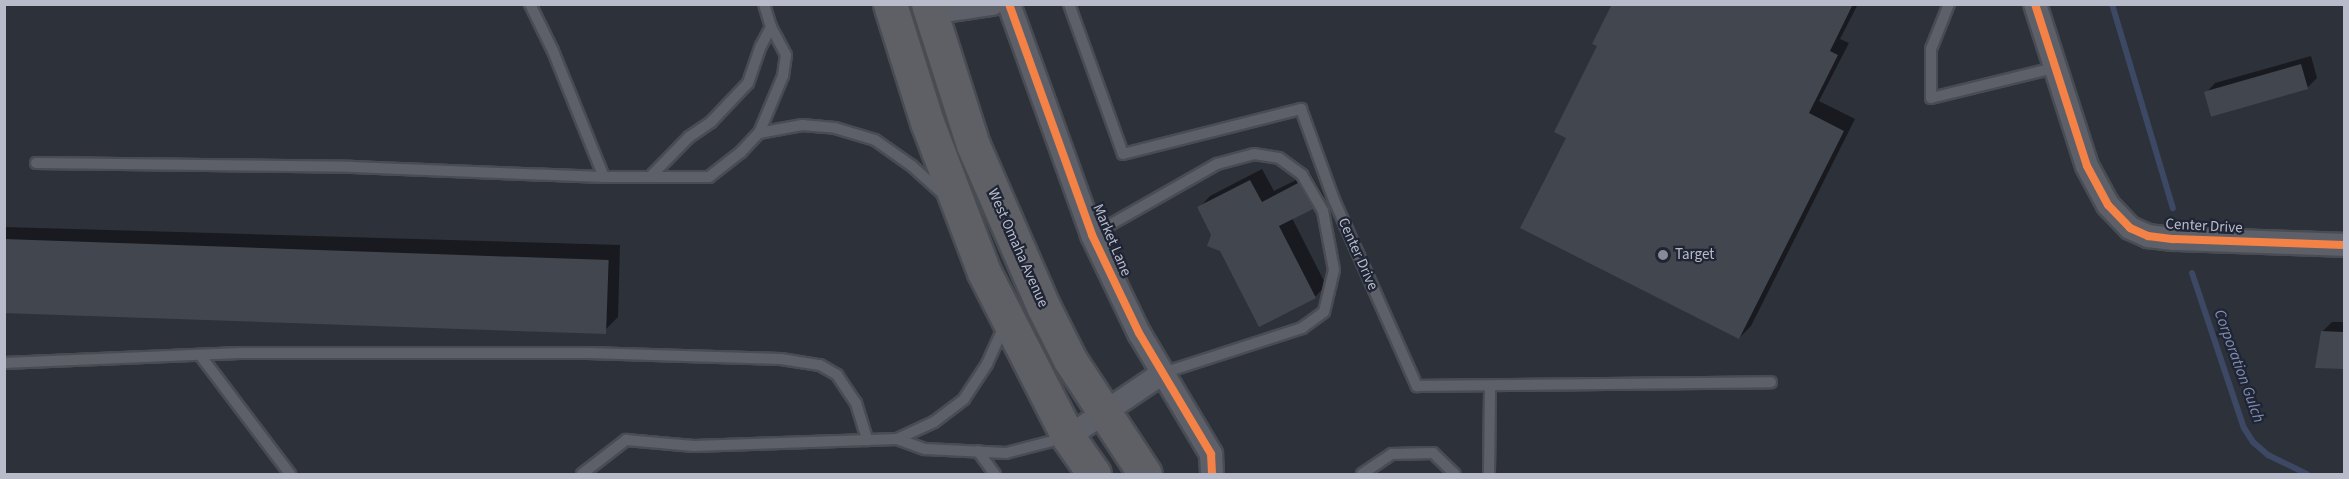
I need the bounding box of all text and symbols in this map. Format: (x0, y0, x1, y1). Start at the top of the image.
street label: West Omaha Avenue (984, 186, 1052, 310)
street label: Market Lane (1089, 201, 1135, 279)
street label: Center Drive (1334, 215, 1382, 293)
street label: Center Drive (2165, 215, 2243, 237)
place label: Target (1675, 246, 1714, 264)
marker: Target (1656, 248, 1670, 262)
water label: Corporation Gulch (2210, 307, 2268, 425)

